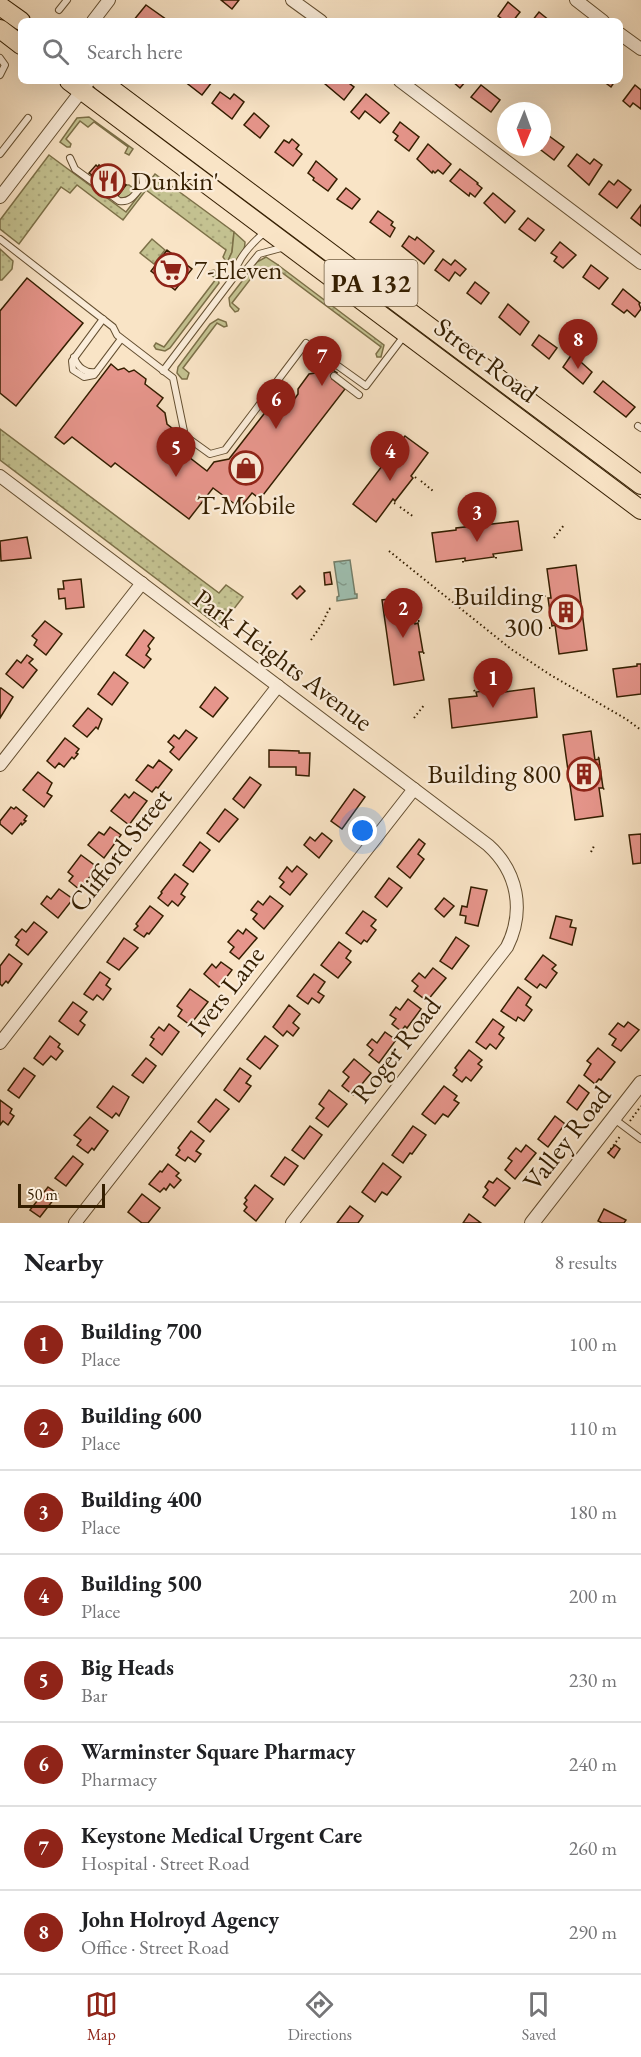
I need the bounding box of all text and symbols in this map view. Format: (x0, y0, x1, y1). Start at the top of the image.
search box (18, 18, 623, 84)
icon: search (39, 35, 72, 68)
text: Search here (87, 37, 182, 66)
north arrow (497, 102, 551, 156)
restaurant icon: Dunkin' (90, 163, 126, 199)
place label: Dunkin' (131, 163, 219, 198)
supermarket icon: 7-Eleven (153, 252, 189, 288)
place label: 7-Eleven (194, 252, 283, 287)
road number: PA 132 (324, 260, 418, 306)
street label: Street Road (427, 309, 546, 410)
pin: 8 (558, 320, 598, 369)
pin: 7 (302, 336, 342, 386)
pin: 6 (256, 380, 296, 429)
pin: 5 (156, 428, 195, 477)
pin: 4 (370, 432, 410, 481)
shop icon: T-Mobile (228, 450, 264, 486)
place label: T-Mobile (197, 487, 295, 522)
pin: 3 (458, 492, 496, 542)
place label: Building 300 (454, 578, 543, 644)
street label: Park Heights Avenue (186, 581, 380, 739)
pin: 2 (384, 588, 422, 638)
building icon: Building 300 (548, 594, 584, 630)
pin: 1 (474, 658, 512, 708)
place label: Building 800 (427, 756, 561, 791)
building icon: Building 800 (566, 756, 602, 792)
street label: Clifford Street (60, 780, 179, 919)
your location (348, 816, 377, 845)
street label: Ivers Lane (179, 938, 272, 1043)
street label: Roger Road (343, 989, 448, 1110)
street label: Valley Road (515, 1078, 619, 1197)
scale bar (18, 1181, 105, 1208)
text: 50 m (27, 1184, 58, 1205)
text: Nearby (24, 1245, 104, 1279)
text: 8 results (554, 1249, 617, 1275)
text: Building 700 (81, 1317, 202, 1346)
text: 1 (38, 1331, 49, 1357)
text: 100 m (569, 1331, 617, 1357)
text: Place (81, 1346, 120, 1372)
text: Building 600 (81, 1401, 202, 1430)
text: 2 (38, 1415, 49, 1441)
text: 110 m (569, 1415, 617, 1441)
text: Place (81, 1430, 120, 1456)
text: Building 400 (81, 1485, 202, 1514)
text: 3 (38, 1499, 49, 1525)
text: 180 m (569, 1499, 617, 1525)
text: Place (81, 1514, 120, 1540)
text: Building 500 (81, 1569, 202, 1598)
text: 4 (38, 1583, 49, 1609)
text: 200 m (569, 1583, 617, 1609)
text: Place (81, 1598, 120, 1624)
text: Big Heads (81, 1653, 174, 1682)
text: 5 (38, 1667, 49, 1693)
text: 230 m (569, 1667, 617, 1693)
text: Bar (81, 1682, 107, 1708)
text: Warminster Square Pharmacy (81, 1737, 355, 1766)
text: 6 (38, 1751, 49, 1777)
text: 240 m (569, 1751, 617, 1777)
text: Pharmacy (81, 1766, 157, 1792)
text: Keystone Medical Urgent Care (81, 1821, 362, 1850)
text: 7 (38, 1835, 49, 1861)
text: 260 m (569, 1835, 617, 1861)
text: Hospital · Street Road (81, 1850, 250, 1876)
text: John Holroyd Agency (81, 1905, 279, 1934)
text: 8 (38, 1919, 49, 1945)
text: 290 m (569, 1919, 617, 1945)
text: Office · Street Road (81, 1934, 229, 1960)
tab: Map (85, 1988, 118, 2045)
tab: Directions (288, 1988, 352, 2045)
tab: Saved (522, 1988, 556, 2045)

